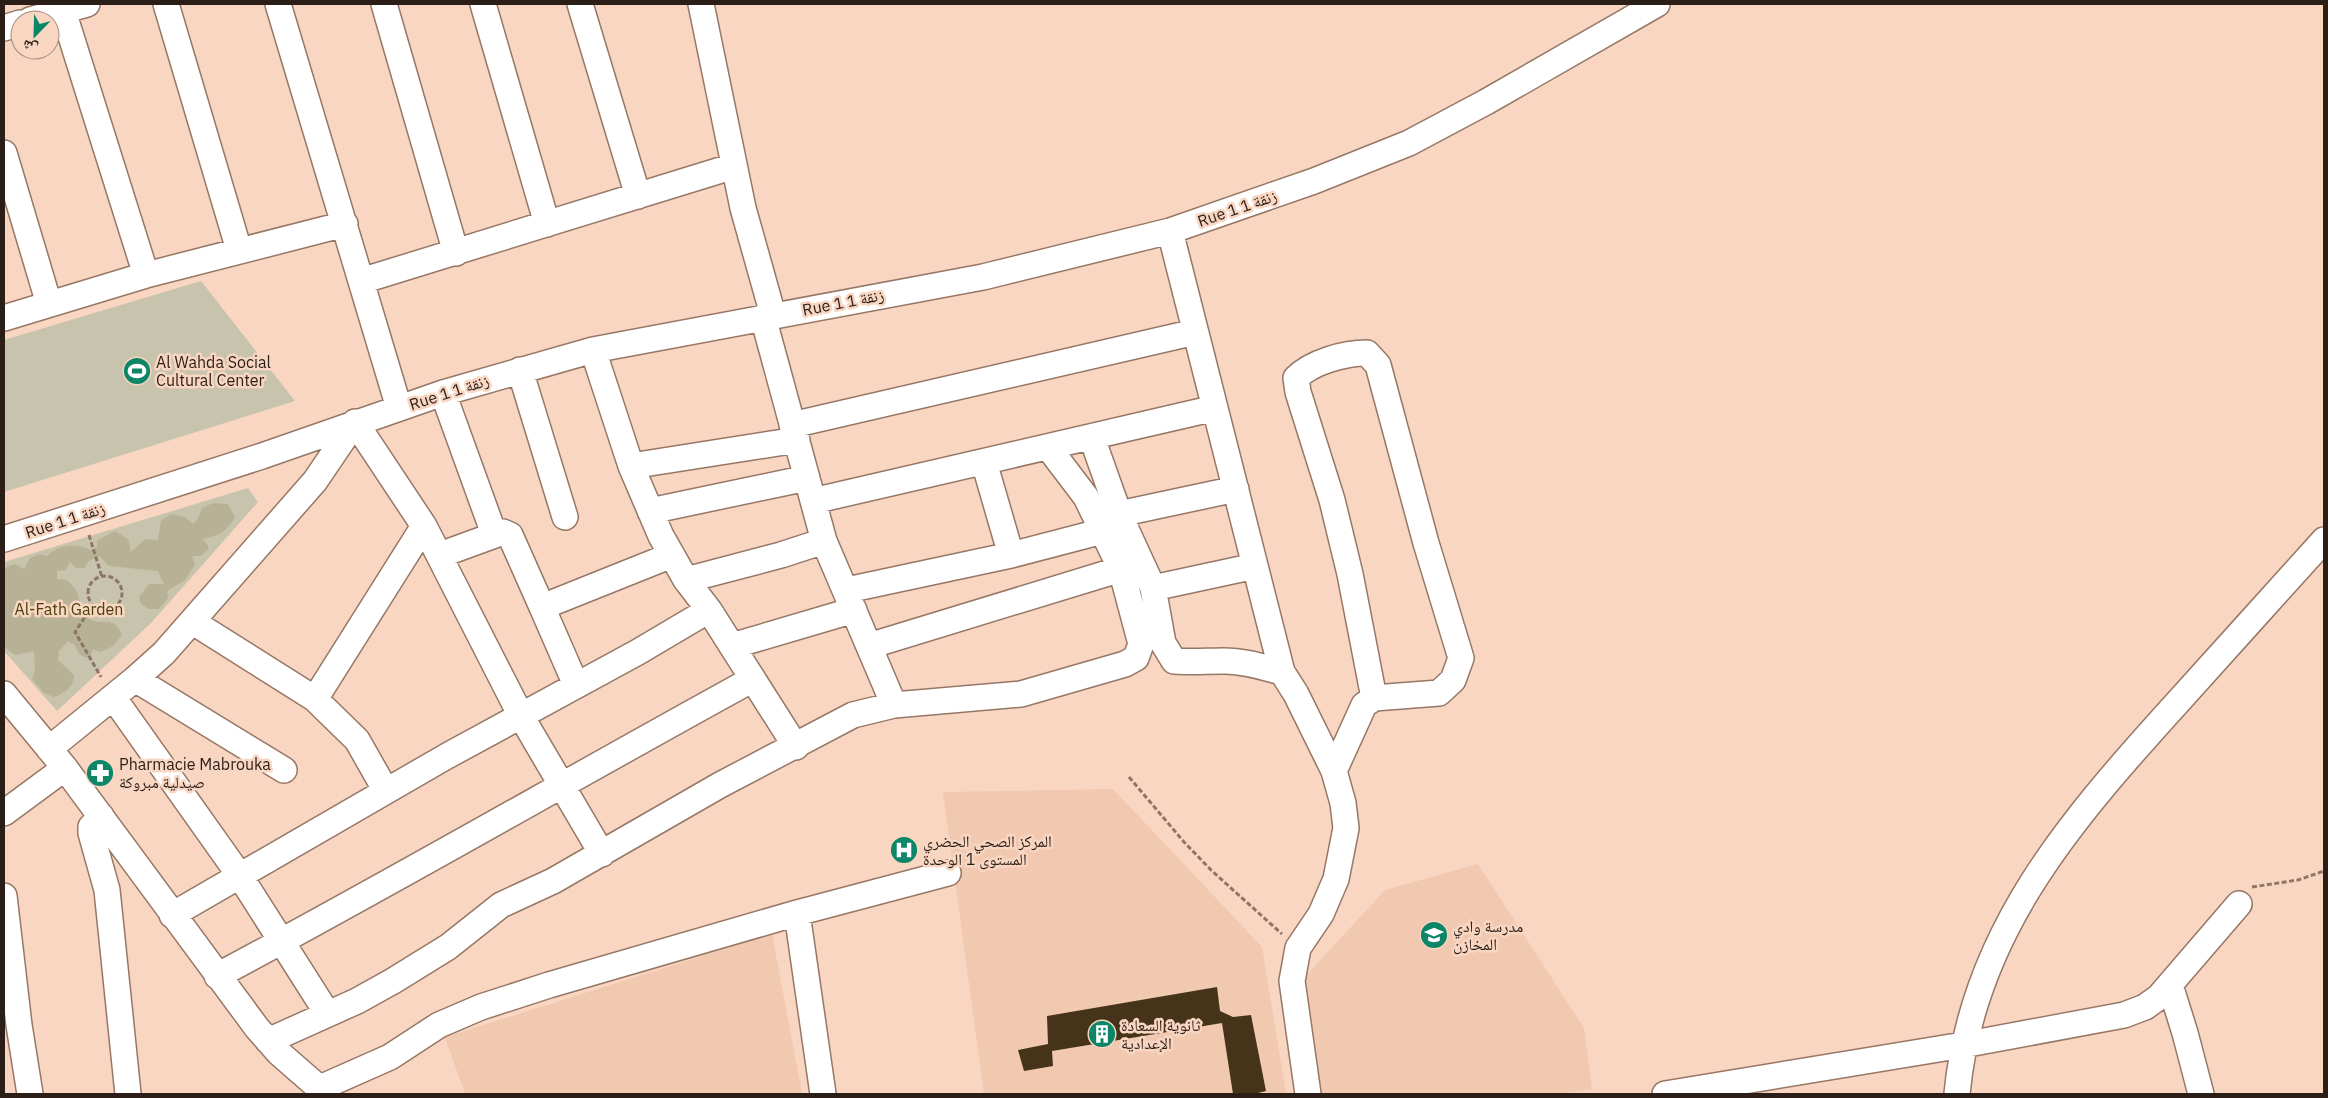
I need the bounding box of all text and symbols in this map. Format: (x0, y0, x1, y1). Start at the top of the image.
north arrow (10, 10, 60, 60)
text: ش (19, 36, 40, 58)
street label: Rue 1 زنقة 1 (1195, 185, 1279, 231)
street label: Rue 1 زنقة 1 (801, 284, 885, 320)
place label: Al Wahda Social Cultural Center (156, 352, 271, 390)
sports icon: Al Wahda Social Cultural Center (122, 356, 152, 386)
street label: Rue 1 زنقة 1 (407, 370, 491, 414)
street label: Rue 1 زنقة 1 (23, 498, 107, 542)
park label: Al-Fath Garden (15, 599, 123, 619)
place label: Pharmacie Mabrouka صيدلية مبروكة (119, 754, 271, 792)
pharmacy icon: Pharmacie Mabrouka صيدلية مبروكة (85, 758, 115, 788)
place label: المركز الصحي الحضري المستوى 1 الوحدة (923, 831, 1052, 870)
hospital icon: المركز الصحي الحضري المستوى 1 الوحدة (889, 835, 919, 865)
place label: مدرسة وادي المخازن (1453, 916, 1523, 955)
school or university icon: مدرسة وادي المخازن (1419, 920, 1449, 950)
place label: ثانوية السعادة الإعدادية (1121, 1015, 1201, 1053)
building icon: ثانوية السعادة الإعدادية (1087, 1019, 1117, 1049)

